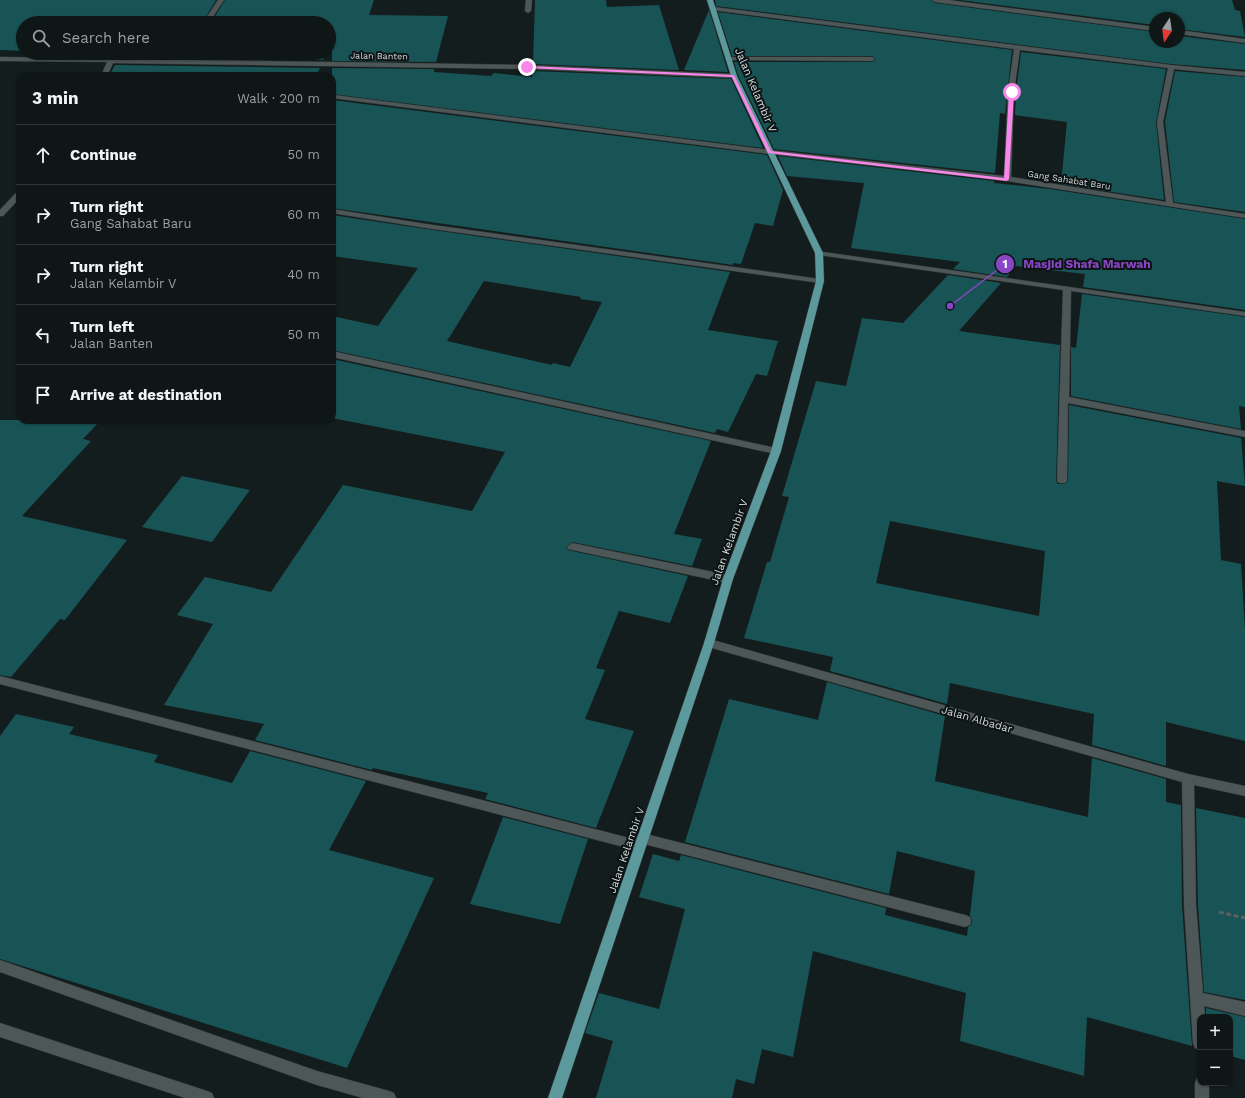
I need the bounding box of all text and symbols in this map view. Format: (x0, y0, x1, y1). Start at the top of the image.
north arrow (1149, 12, 1185, 48)
search box (16, 16, 336, 60)
icon: search (30, 27, 52, 49)
text: Search here (62, 29, 150, 47)
street label: Jalan Kelambir V (732, 46, 779, 134)
street label: Jalan Banten (350, 50, 408, 62)
route end (518, 58, 536, 76)
route start (1003, 83, 1021, 101)
text: 3 min (32, 88, 78, 108)
text: Walk · 200 m (237, 91, 320, 106)
icon: ahead (32, 144, 54, 166)
text: Continue (70, 146, 137, 164)
text: 50 m (288, 147, 320, 162)
street label: Gang Sahabat Baru (1027, 168, 1111, 192)
text: Turn right (70, 198, 143, 216)
icon: right (32, 204, 54, 226)
text: 60 m (287, 207, 320, 222)
text: Gang Sahabat Baru (70, 216, 191, 231)
callout: Masjid Shafa Marwah (995, 252, 1158, 276)
text: 1 (1002, 257, 1008, 271)
text: Masjid Shafa Marwah (1023, 257, 1151, 271)
text: Turn right (70, 258, 143, 276)
icon: right (32, 264, 54, 286)
text: 40 m (287, 267, 320, 282)
text: Jalan Kelambir V (70, 276, 177, 291)
text: Turn left (70, 318, 134, 336)
icon: left (32, 324, 54, 346)
text: 50 m (288, 327, 320, 342)
text: Jalan Banten (70, 336, 153, 351)
icon: arrive (32, 384, 54, 406)
text: Arrive at destination (70, 386, 222, 404)
street label: Jalan Kelambir V (708, 498, 751, 587)
street label: Jalan Albadar (940, 703, 1014, 736)
street label: Jalan Kelambir V (606, 805, 647, 895)
map controls (1197, 1014, 1233, 1086)
button: + (1197, 1014, 1233, 1050)
button: − (1197, 1050, 1233, 1086)

